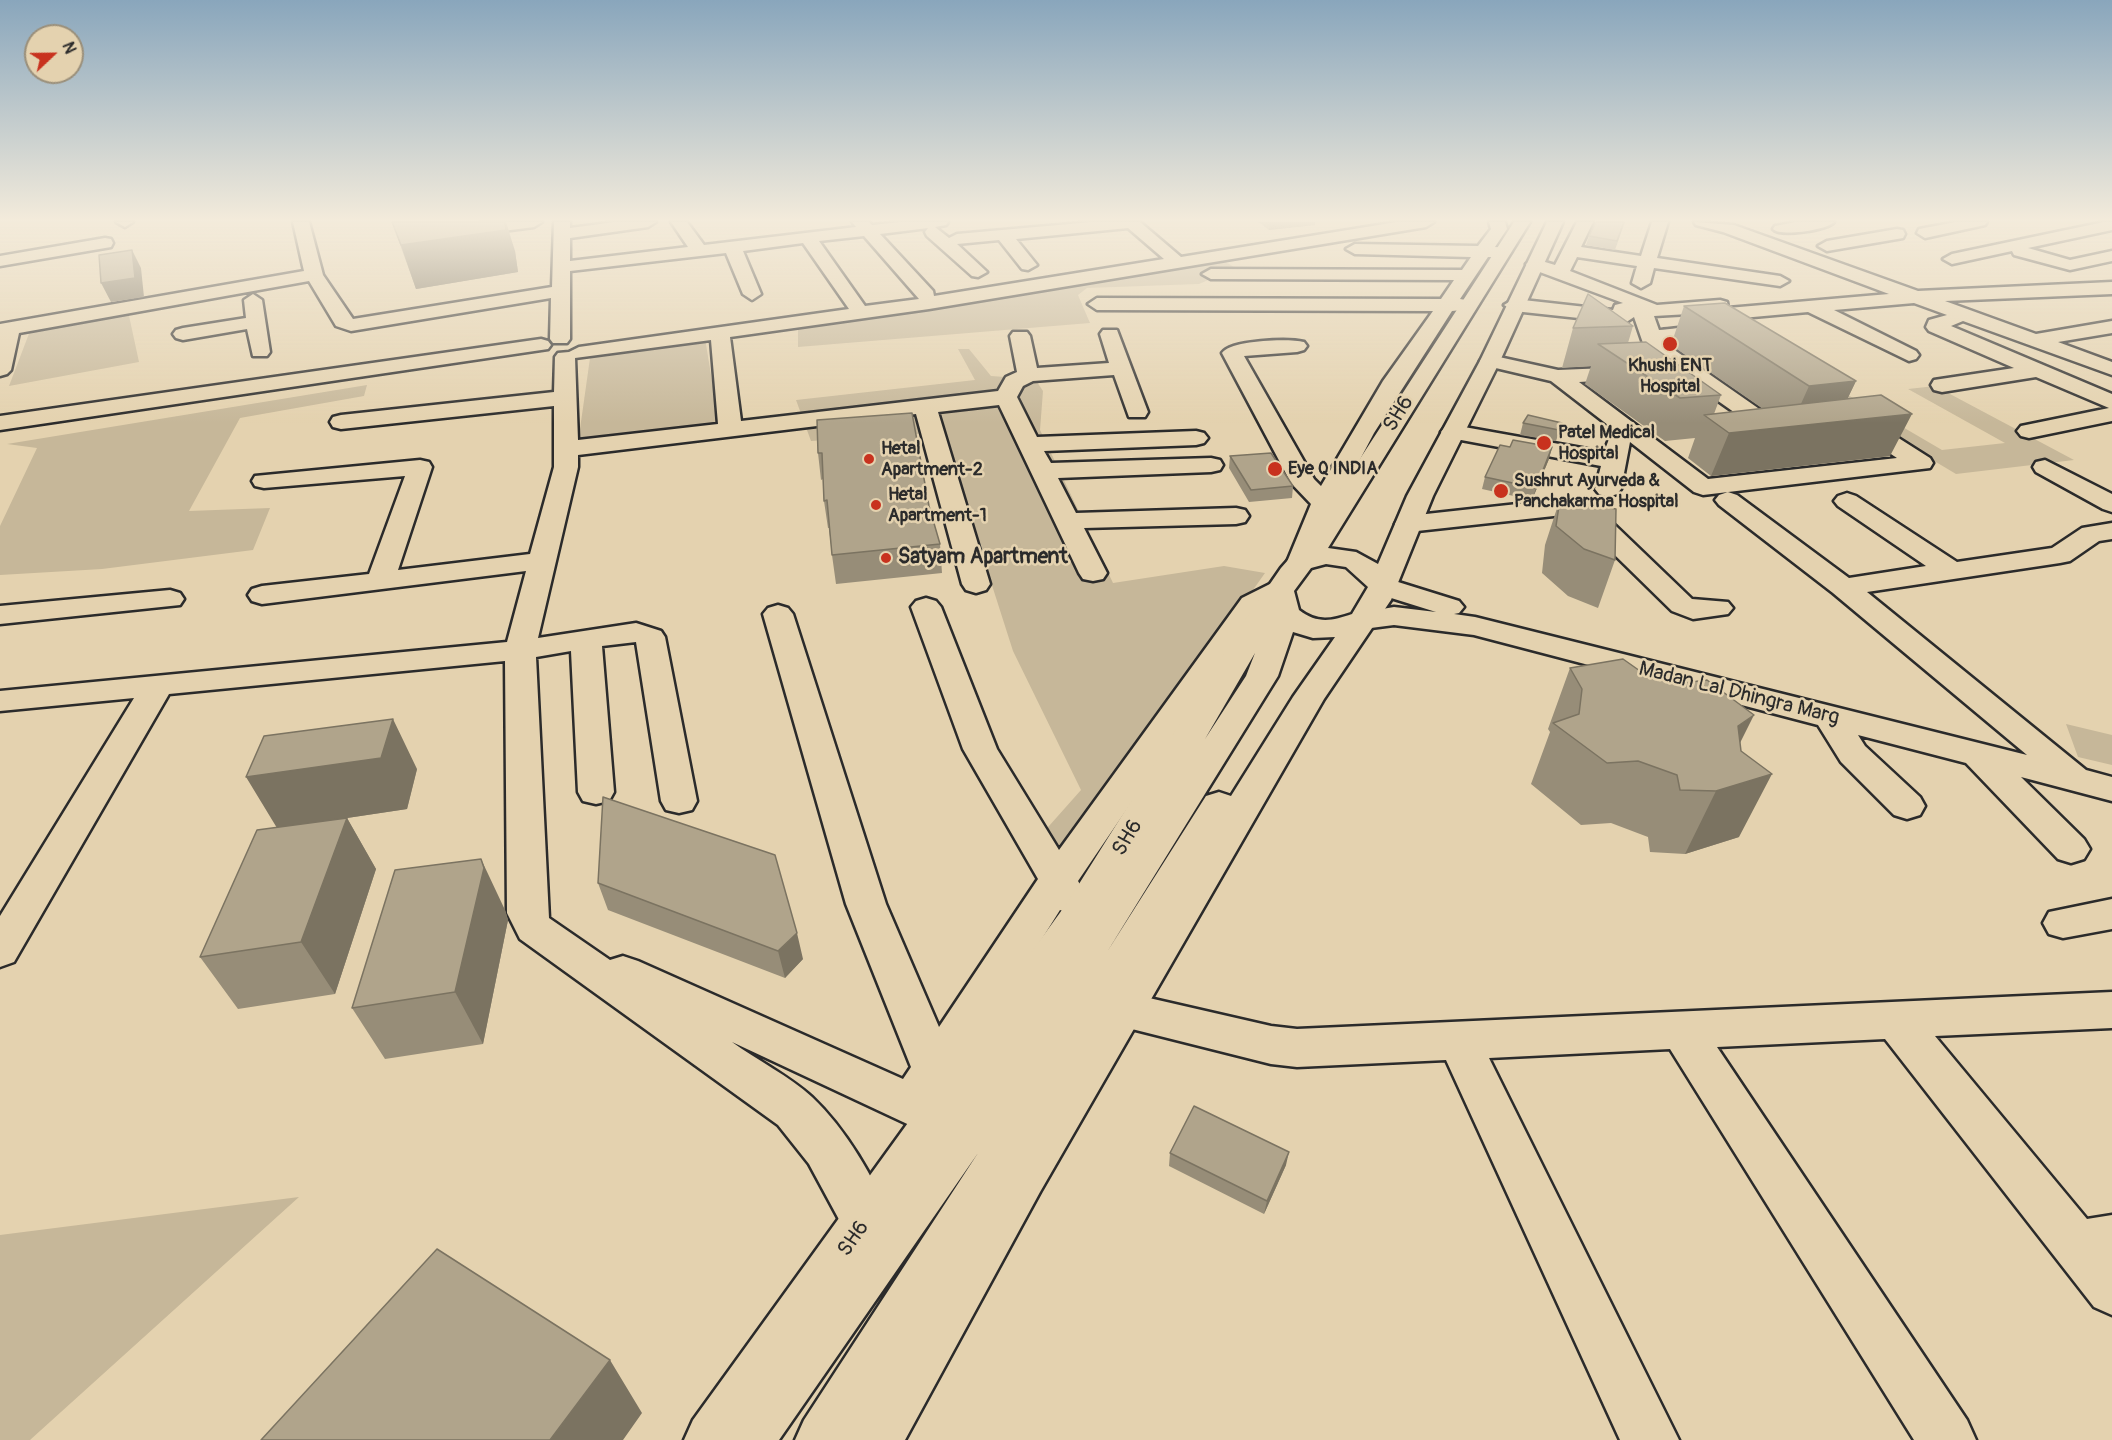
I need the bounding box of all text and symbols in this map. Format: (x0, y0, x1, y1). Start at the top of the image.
north arrow (24, 24, 84, 84)
text: N (58, 39, 80, 57)
marker: Khushi ENT Hospital (1661, 335, 1679, 353)
place label: Khushi ENT Hospital (1628, 355, 1712, 398)
street label: SH6 (1378, 391, 1420, 437)
place label: Patel Medical Hospital (1558, 422, 1655, 464)
marker: Patel Medical Hospital (1535, 434, 1553, 452)
place label: Hetal Apartment-2 (881, 438, 983, 480)
marker: Hetal Apartment-2 (862, 452, 876, 466)
place label: Eye Q INDIA (1288, 458, 1378, 480)
marker: Eye Q INDIA (1266, 460, 1284, 478)
place label: Sushrut Ayurveda & Panchakarma Hospital (1514, 470, 1678, 512)
marker: Sushrut Ayurveda & Panchakarma Hospital (1492, 482, 1510, 500)
place label: Hetal Apartment-1 (888, 484, 987, 526)
marker: Hetal Apartment-1 (869, 498, 883, 512)
place label: Satyam Apartment (898, 545, 1068, 571)
marker: Satyam Apartment (879, 551, 893, 565)
street label: Madan Lal Dhingra Marg (1636, 657, 1842, 731)
street label: SH6 (1107, 815, 1149, 861)
street label: SH6 (833, 1216, 875, 1262)

